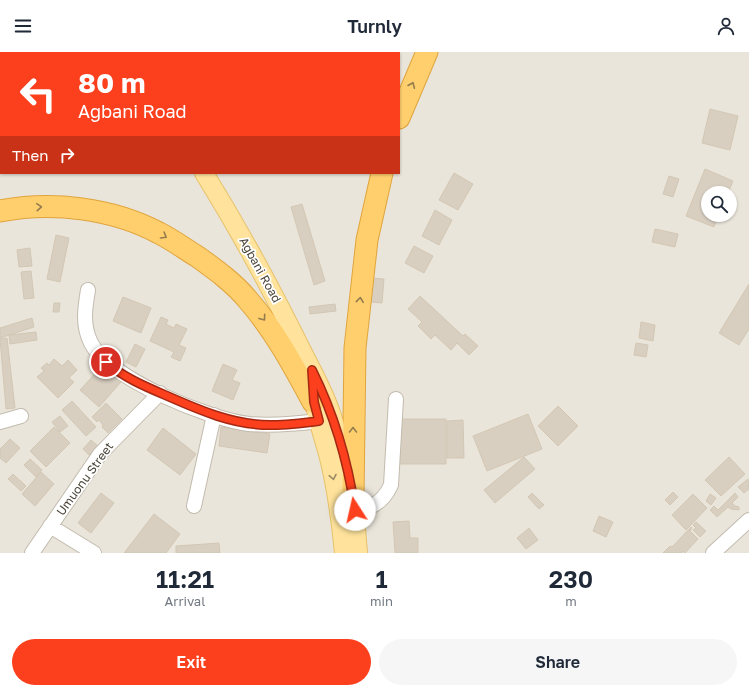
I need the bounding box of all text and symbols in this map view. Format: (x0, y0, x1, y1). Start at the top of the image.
icon: menu (12, 15, 34, 37)
text: Turnly (347, 15, 402, 37)
icon: person (715, 15, 737, 37)
text: 80 m (78, 66, 146, 99)
icon: left (12, 68, 64, 120)
one-way arrow (407, 81, 415, 89)
text: Agbani Road (78, 100, 187, 122)
icon: right (56, 144, 78, 166)
text: Then (12, 146, 48, 164)
map controls (701, 186, 737, 222)
button: search (701, 186, 737, 222)
one-way arrow (36, 202, 42, 211)
one-way arrow (160, 231, 167, 238)
street label: Agbani Road (236, 234, 285, 305)
one-way arrow (355, 297, 364, 303)
one-way arrow (258, 314, 265, 321)
pin (89, 345, 123, 379)
icon: arrive (95, 351, 117, 373)
one-way arrow (349, 427, 357, 433)
street label: Umuonu Street (53, 439, 116, 518)
one-way arrow (328, 473, 336, 480)
position arrow (334, 489, 376, 531)
text: 11:21 (156, 564, 214, 593)
text: 1 (375, 564, 388, 593)
text: 230 (549, 564, 593, 593)
text: Arrival (165, 593, 205, 609)
text: min (370, 593, 393, 609)
text: m (565, 593, 577, 609)
button: Exit (12, 639, 371, 685)
button: Share (379, 639, 737, 685)

